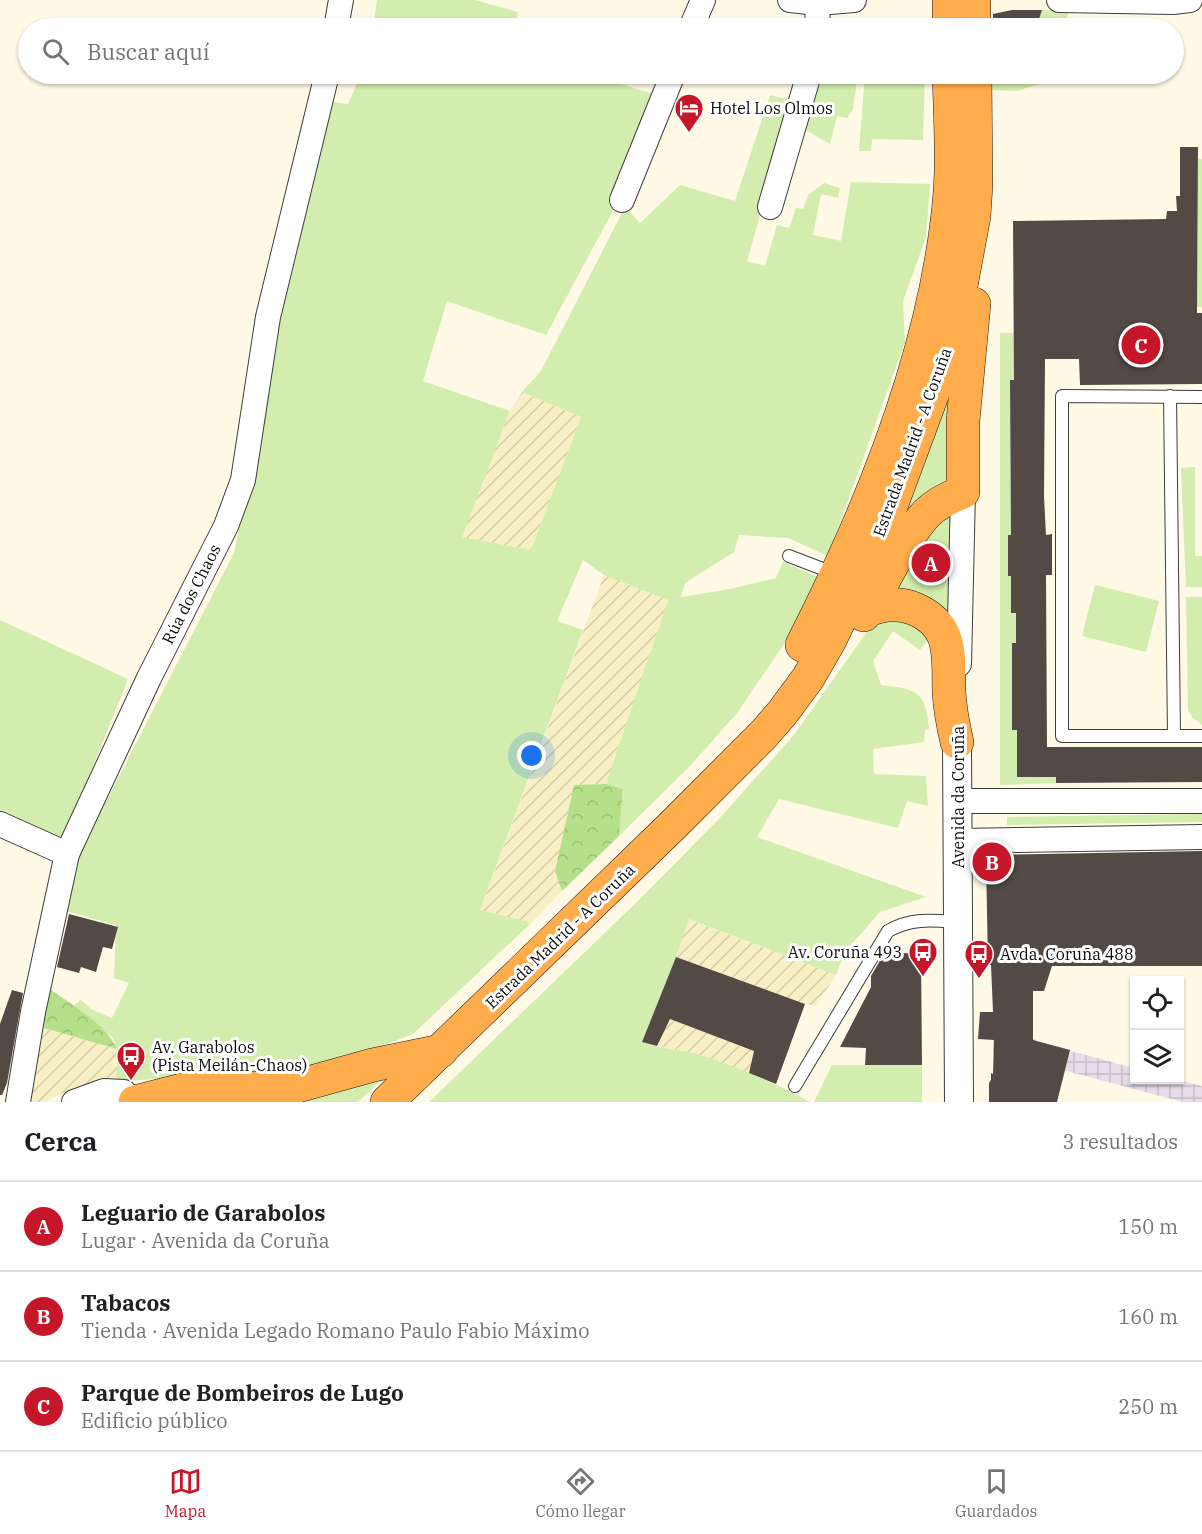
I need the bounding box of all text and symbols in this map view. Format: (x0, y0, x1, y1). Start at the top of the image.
search box (18, 18, 1184, 84)
icon: search (39, 35, 72, 68)
text: Buscar aquí (87, 37, 210, 66)
hotel icon: Hotel Los Olmos (673, 92, 705, 134)
place label: Hotel Los Olmos (710, 98, 833, 118)
pin: C (1122, 322, 1160, 368)
street label: Estrada Madrid - A Coruña (868, 344, 956, 539)
pin: A (912, 540, 950, 586)
street label: Rúa dos Chaos (157, 541, 225, 647)
street label: Avenida da Coruña (948, 725, 968, 868)
your location (517, 741, 546, 770)
pin: B (972, 840, 1012, 884)
street label: Estrada Madrid - A Coruña (481, 859, 639, 1013)
bus stop icon: Av. Coruña 493 (907, 936, 939, 978)
bus stop icon: Avda. Coruña 488 (963, 938, 995, 980)
place label: Av. Coruña 493 (788, 942, 902, 962)
place label: Avda. Coruña 488 (1000, 944, 1134, 964)
map controls (1130, 976, 1184, 1084)
button: locate (1130, 976, 1184, 1030)
button: layers (1130, 1030, 1184, 1084)
place label: Av. Garabolos (Pista Meilán-Chaos) (152, 1037, 307, 1075)
bus stop icon: Av. Garabolos (Pista Meilán-Chaos) (115, 1040, 147, 1082)
text: Cerca (24, 1124, 97, 1158)
text: 3 resultados (1062, 1128, 1178, 1155)
text: Leguario de Garabolos (81, 1198, 325, 1227)
text: A (37, 1213, 50, 1240)
text: 150 m (1118, 1213, 1178, 1240)
text: Lugar · Avenida da Coruña (81, 1227, 330, 1254)
text: Tabacos (81, 1288, 171, 1317)
text: B (36, 1303, 51, 1330)
text: 160 m (1118, 1303, 1178, 1330)
text: Tienda · Avenida Legado Romano Paulo Fabio Máximo (81, 1317, 590, 1344)
text: Parque de Bombeiros de Lugo (81, 1378, 404, 1407)
text: C (37, 1393, 50, 1420)
text: 250 m (1118, 1393, 1178, 1420)
text: Edificio público (81, 1407, 228, 1434)
tab: Mapa (165, 1465, 206, 1521)
tab: Cómo llegar (536, 1465, 626, 1521)
tab: Guardados (955, 1465, 1037, 1521)

